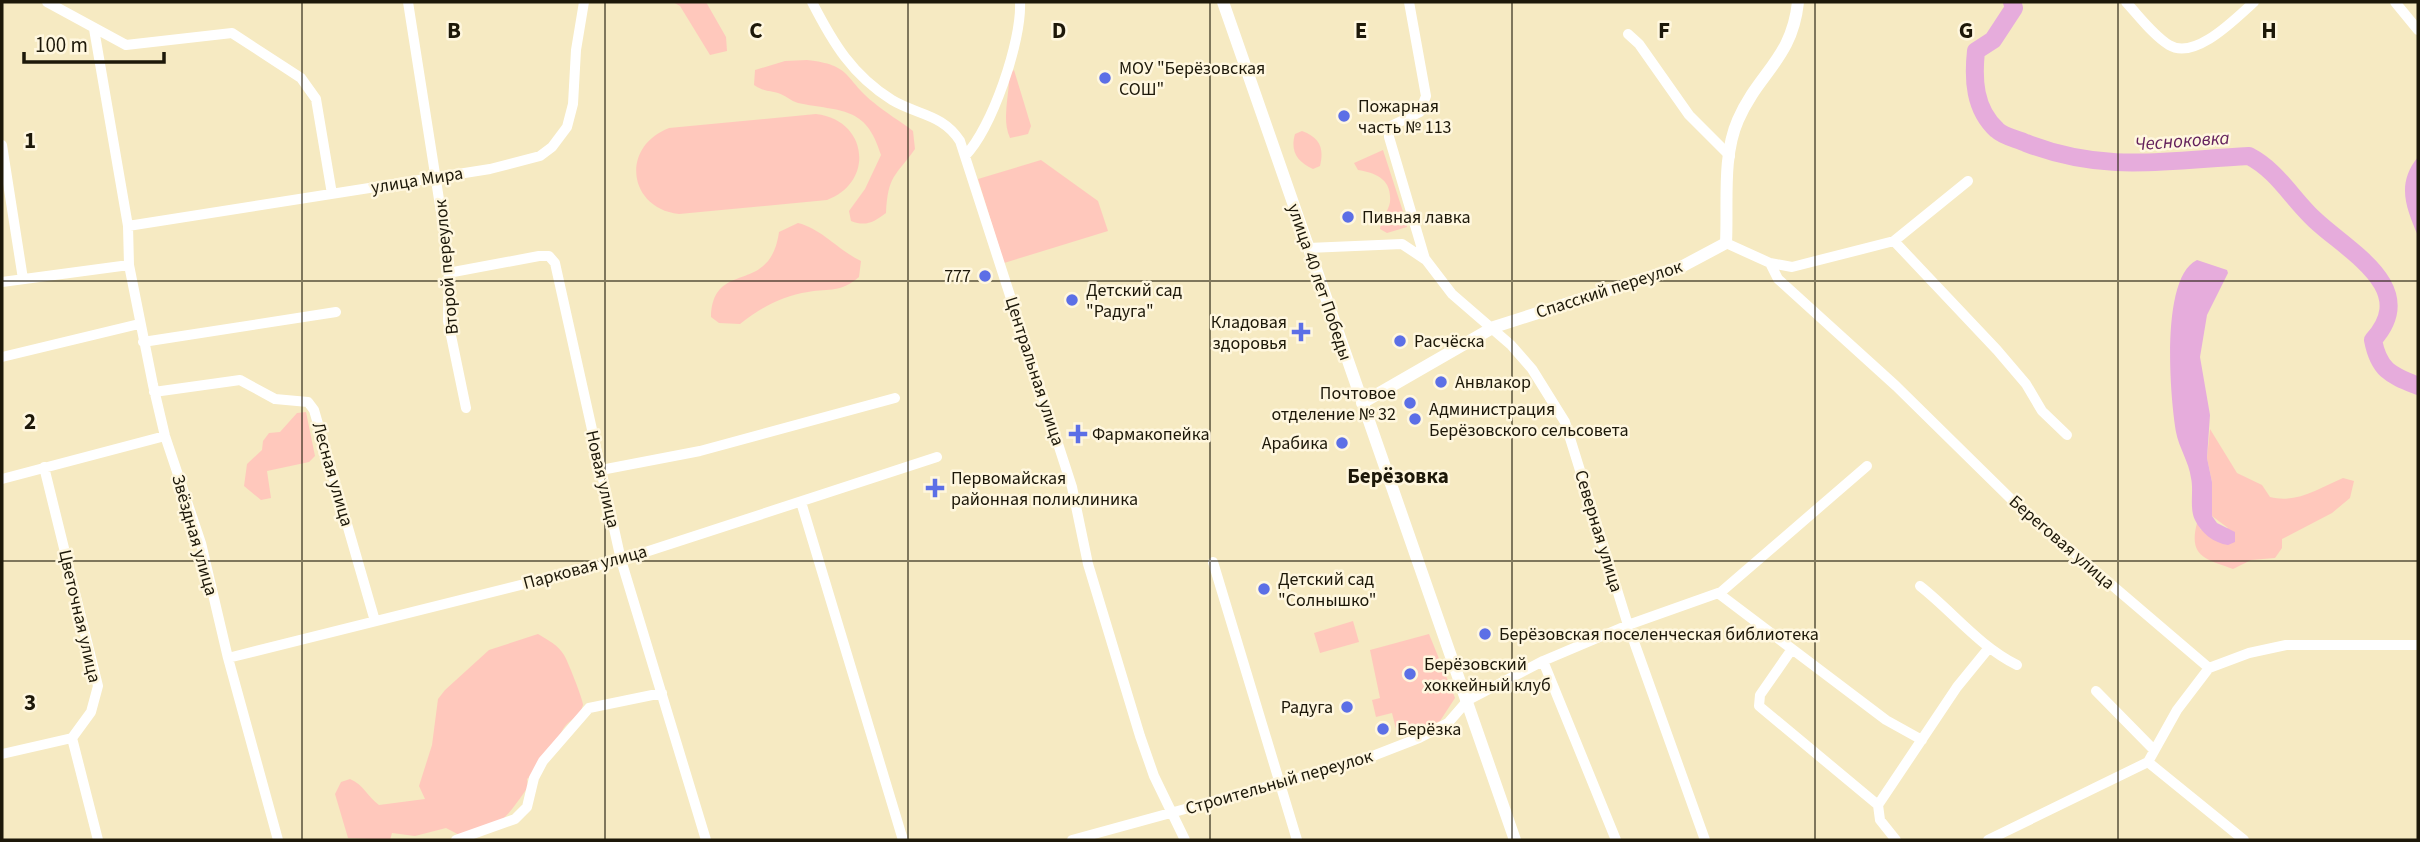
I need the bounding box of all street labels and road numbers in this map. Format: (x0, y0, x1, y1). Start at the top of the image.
street label: улица Мира (369, 161, 465, 200)
street label: Второй переулок (428, 198, 465, 335)
street label: улица 40 лет Победы (1281, 200, 1358, 364)
street label: Спасский переулок (1533, 254, 1686, 325)
street label: Центральная улица (999, 293, 1070, 449)
street label: Лесная улица (306, 419, 359, 529)
street label: Новая улица (579, 428, 626, 531)
street label: Северная улица (1568, 467, 1629, 595)
street label: Звёздная улица (165, 472, 224, 599)
street label: Береговая улица (2003, 489, 2120, 595)
street label: Парковая улица (520, 539, 650, 596)
street label: Цветочная улица (52, 547, 107, 685)
street label: Строительный переулок (1183, 744, 1376, 821)

